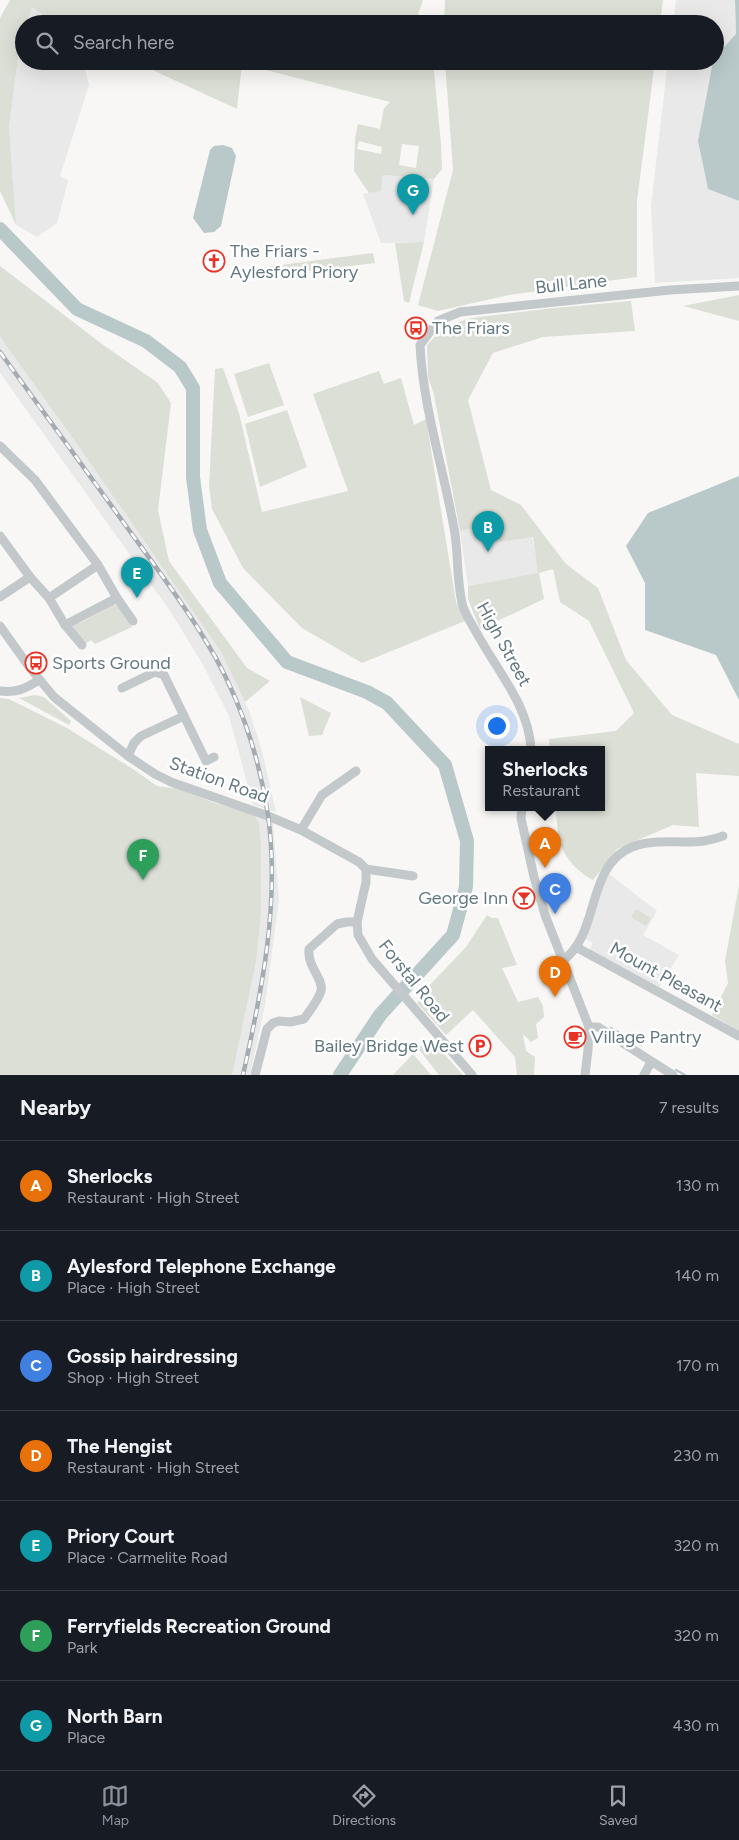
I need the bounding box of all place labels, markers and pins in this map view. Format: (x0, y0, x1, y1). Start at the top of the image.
pin: G (397, 174, 429, 215)
place label: The Friars - Aylesford Priory (230, 240, 359, 283)
church icon: The Friars - Aylesford Priory (202, 249, 226, 273)
bus stop icon: The Friars (404, 316, 428, 340)
place label: The Friars (432, 317, 510, 339)
pin: B (472, 511, 504, 552)
pin: E (121, 557, 153, 598)
bus stop icon: Sports Ground (24, 651, 48, 675)
place label: Sports Ground (52, 652, 171, 674)
pin: A (529, 827, 561, 868)
pin: F (127, 839, 159, 880)
pin: C (539, 873, 571, 914)
bar icon: George Inn (512, 886, 536, 910)
place label: George Inn (418, 887, 508, 909)
pin: D (539, 956, 571, 997)
cafe icon: Village Pantry (563, 1025, 587, 1049)
place label: Village Pantry (591, 1026, 702, 1048)
parking icon: Bailey Bridge West (468, 1034, 492, 1058)
place label: Bailey Bridge West (314, 1035, 464, 1057)

